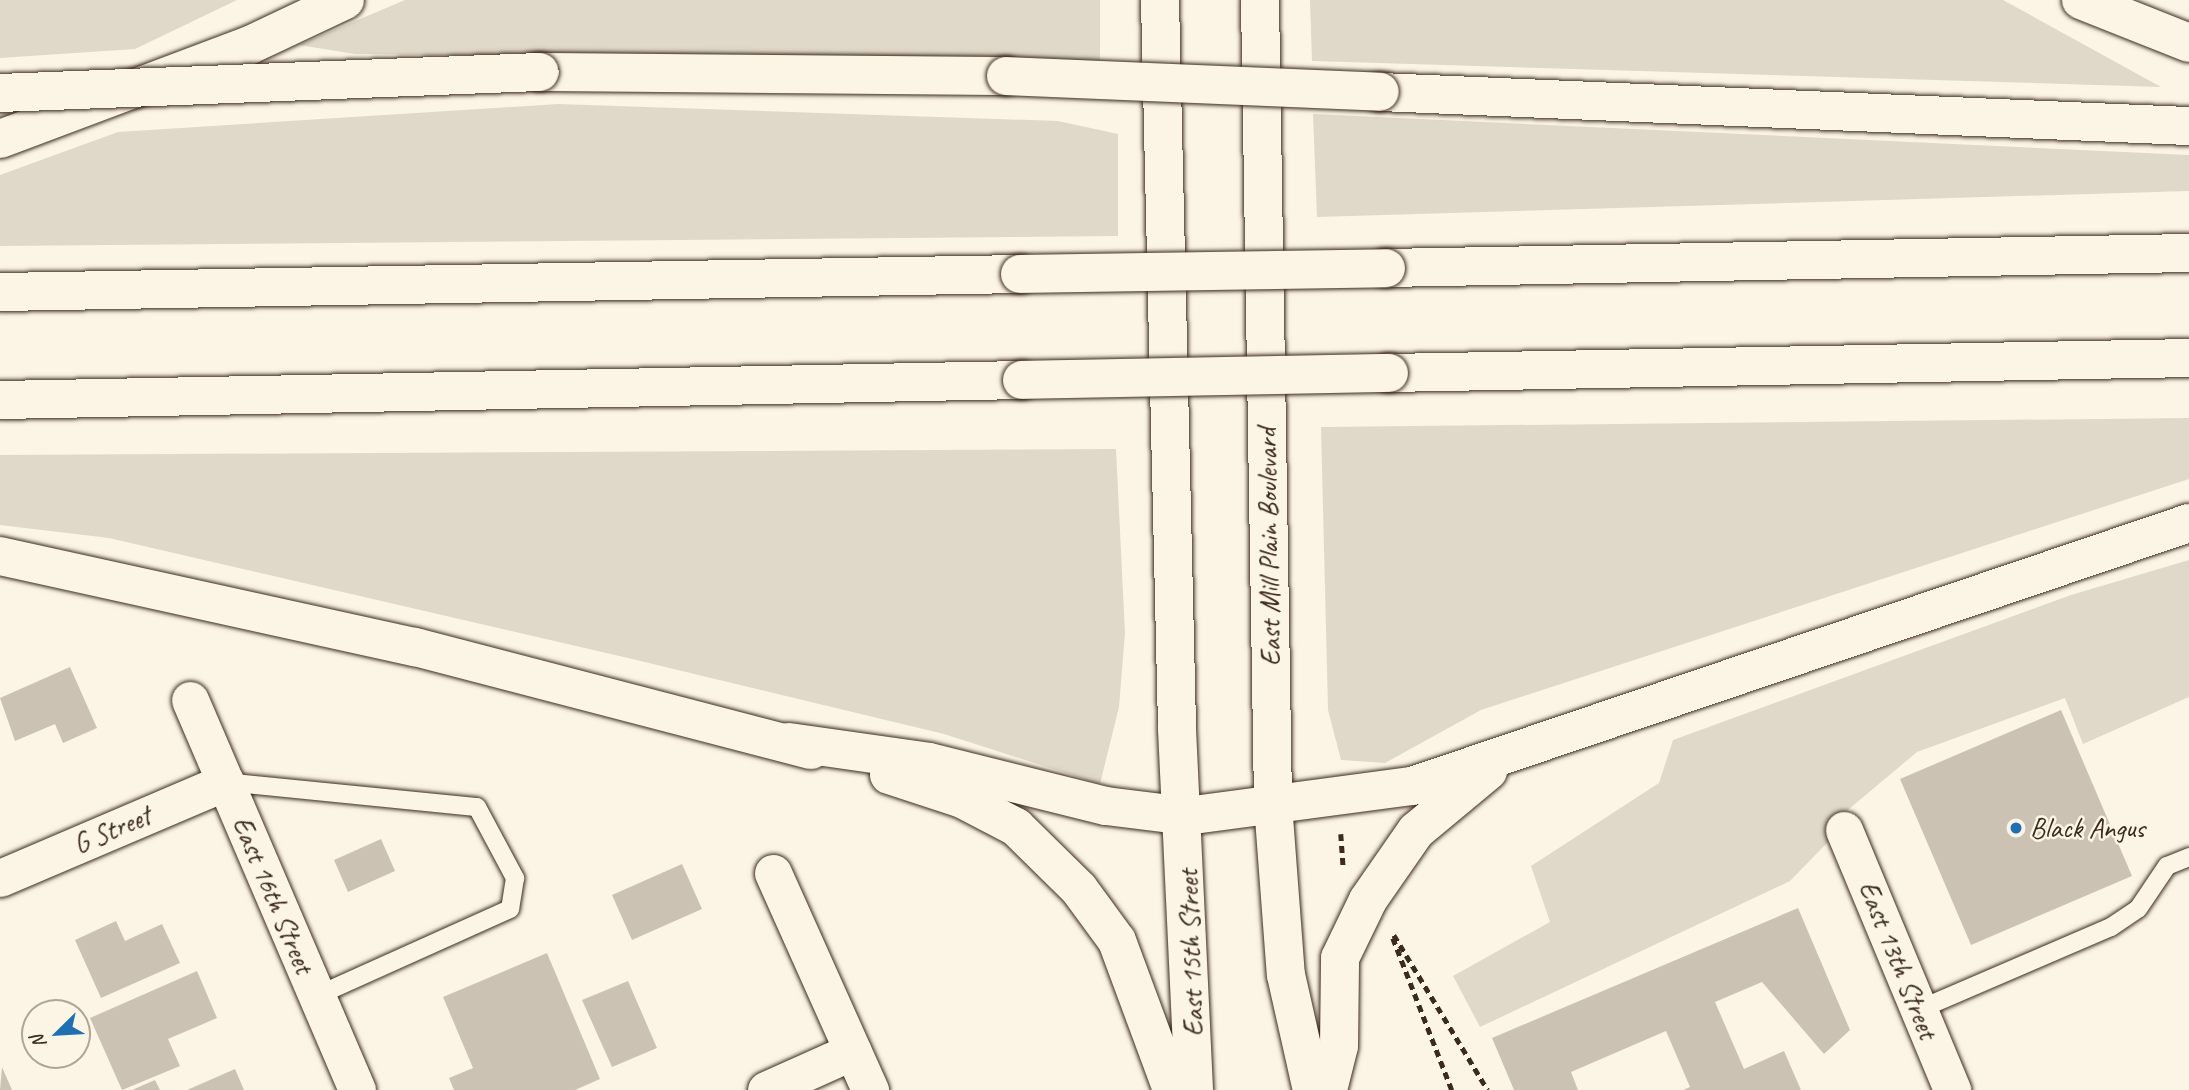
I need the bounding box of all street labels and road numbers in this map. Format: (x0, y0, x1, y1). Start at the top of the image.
street label: East Mill Plain Boulevard (1250, 426, 1288, 668)
street label: G Street (68, 799, 156, 861)
street label: East 16th Street (225, 811, 321, 979)
street label: East 15th Street (1171, 869, 1211, 1037)
street label: East 13th Street (1851, 876, 1945, 1044)

